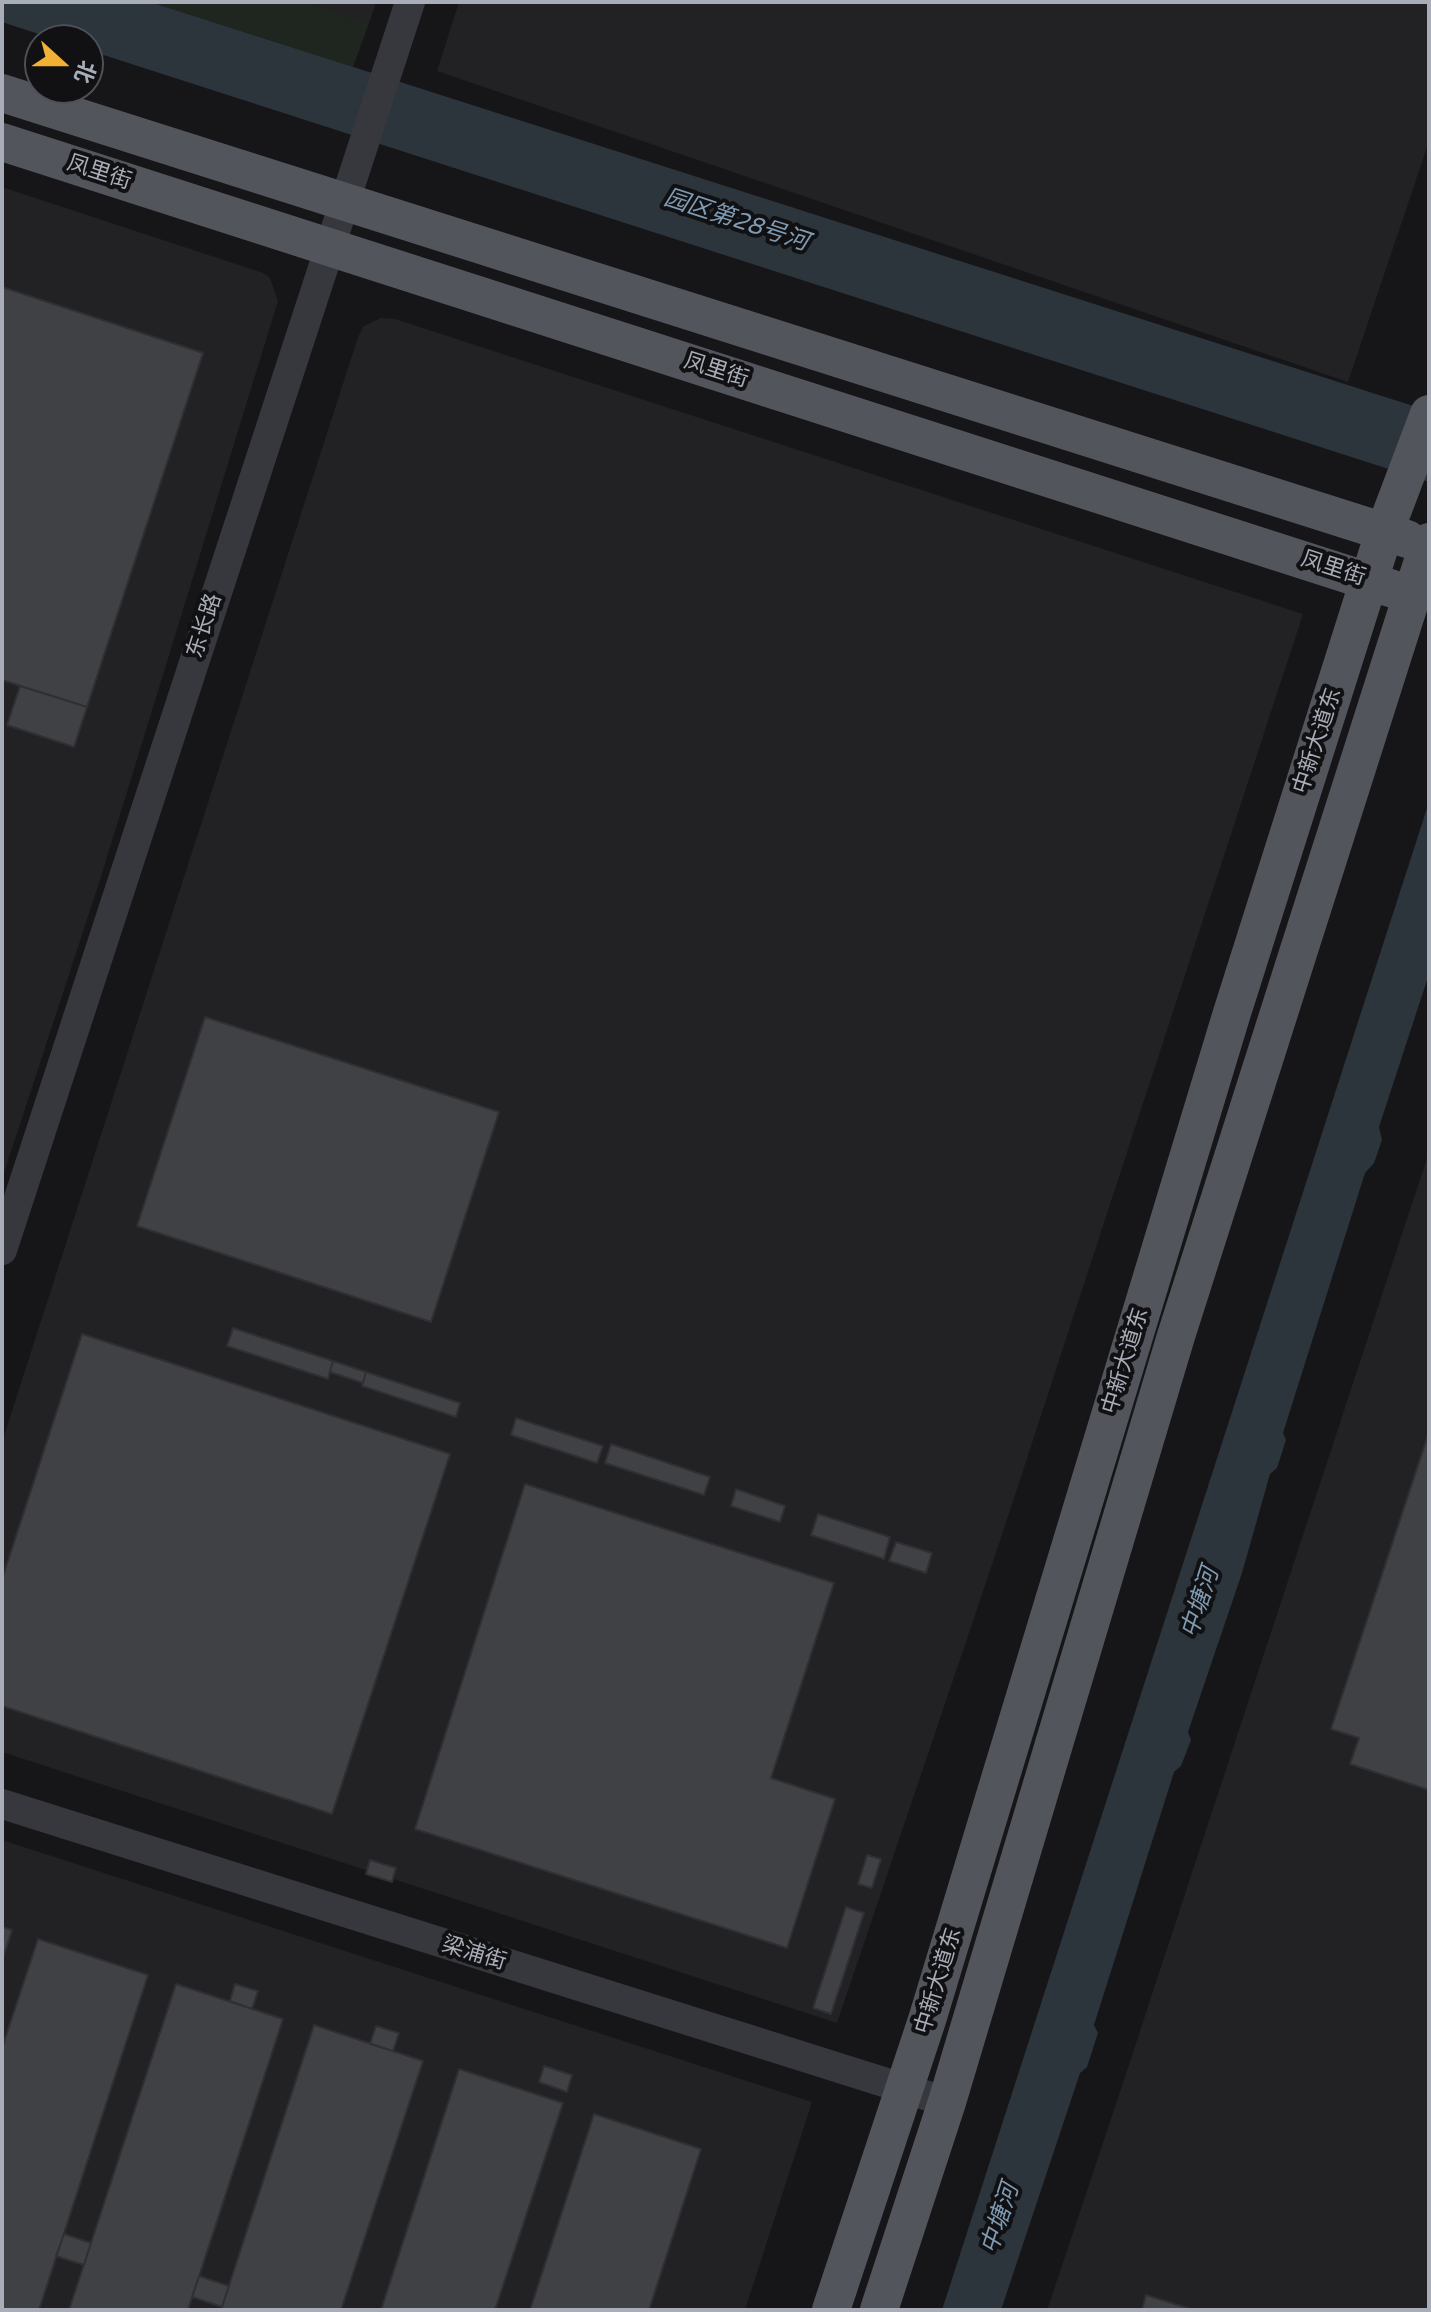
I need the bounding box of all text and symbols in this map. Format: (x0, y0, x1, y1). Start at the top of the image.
north arrow (24, 24, 104, 104)
text: 北 (68, 57, 101, 87)
street label: 凤里街 (64, 150, 134, 196)
water label: 园区第28号河 (660, 184, 812, 258)
street label: 凤里街 (681, 348, 751, 394)
street label: 凤里街 (1298, 546, 1368, 592)
street label: 东长路 (182, 591, 228, 661)
street label: 中新大道东 (1288, 685, 1348, 797)
street label: 中新大道东 (1097, 1305, 1155, 1417)
water label: 中塘河 (1176, 1564, 1226, 1642)
street label: 中新大道东 (910, 1925, 968, 2037)
street label: 梁浦街 (439, 1932, 509, 1976)
water label: 中塘河 (976, 2180, 1026, 2258)

